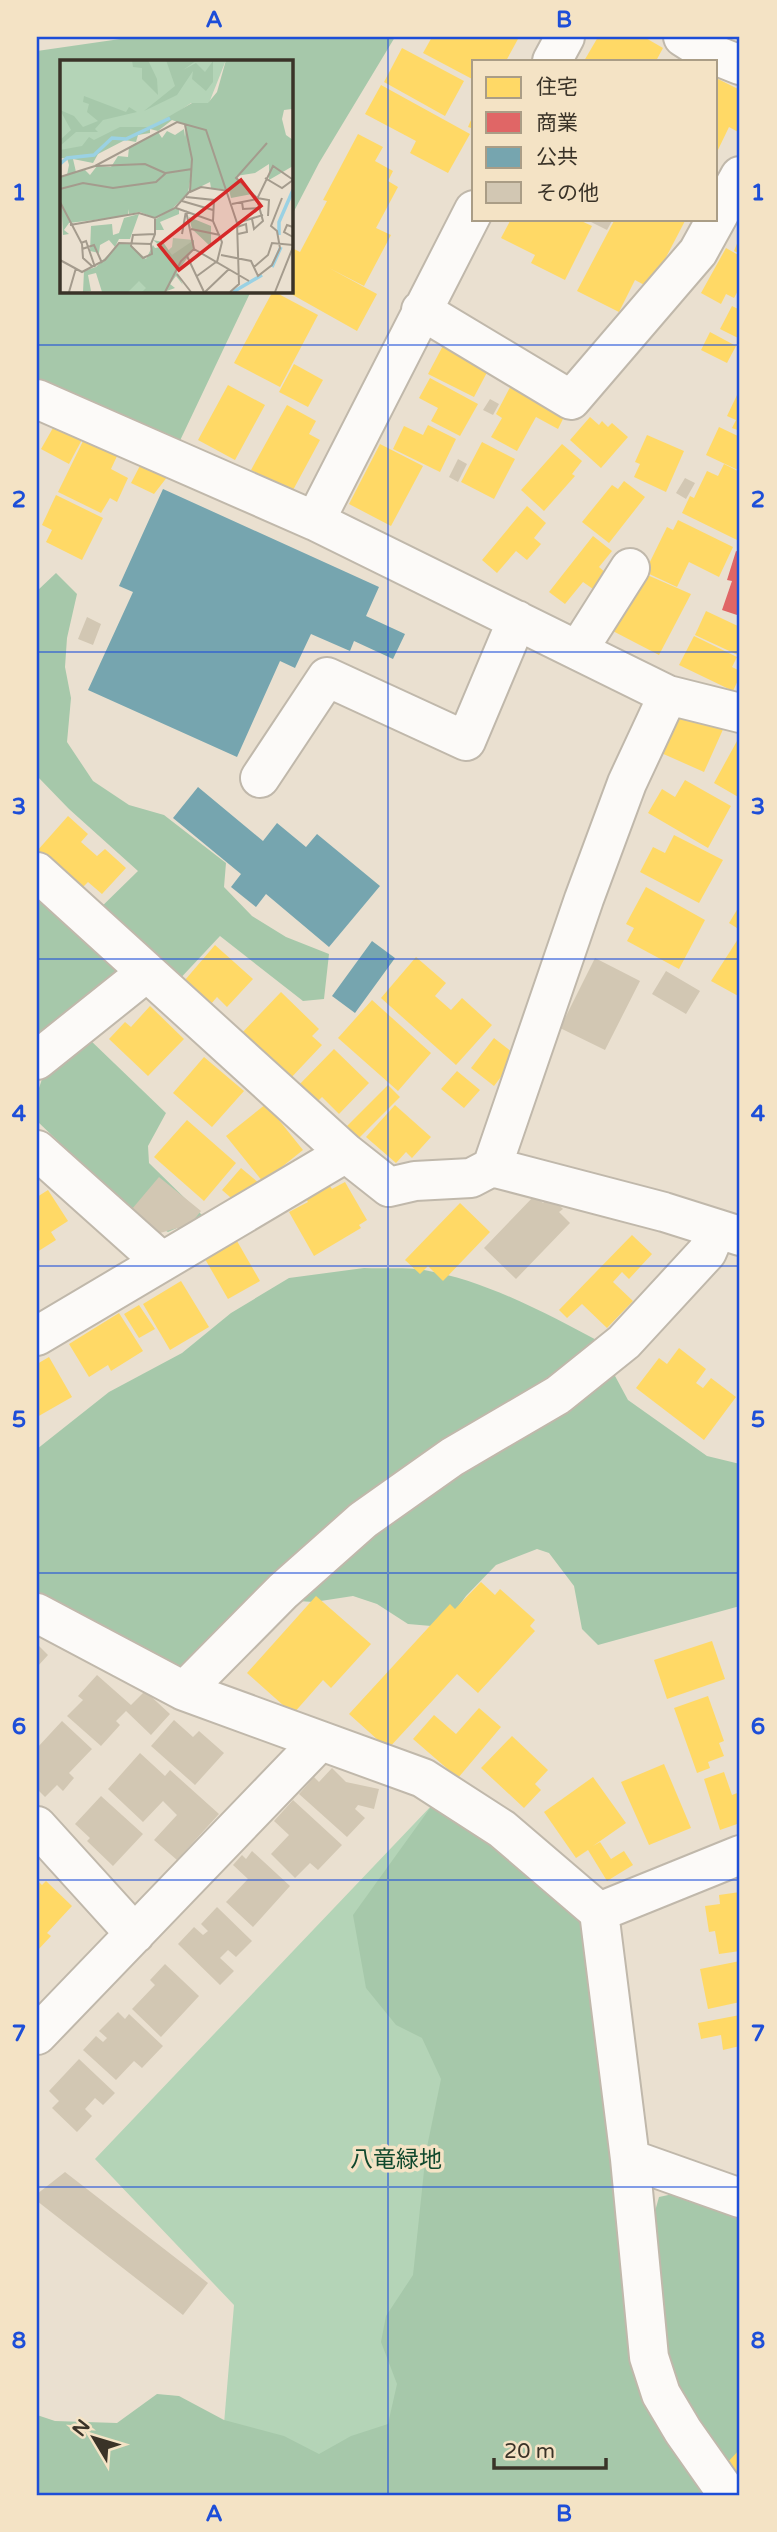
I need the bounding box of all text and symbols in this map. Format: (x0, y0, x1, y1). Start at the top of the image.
text: A (205, 6, 223, 34)
text: B (556, 6, 572, 34)
inset map (60, 60, 292, 292)
legend (472, 60, 718, 220)
text: 住宅 (536, 75, 578, 100)
text: 商業 (536, 111, 578, 136)
text: 公共 (536, 145, 578, 170)
text: 1 (12, 179, 26, 207)
text: 1 (751, 179, 765, 207)
text: その他 (536, 181, 599, 206)
text: 2 (12, 486, 26, 514)
text: 2 (751, 486, 765, 514)
text: 3 (12, 793, 26, 821)
text: 3 (751, 793, 765, 821)
text: 4 (12, 1100, 27, 1128)
text: 4 (751, 1100, 766, 1128)
text: 5 (12, 1406, 26, 1434)
text: 5 (751, 1406, 765, 1434)
text: 6 (12, 1713, 26, 1741)
text: 6 (751, 1713, 765, 1741)
text: 7 (12, 2020, 26, 2048)
text: 7 (751, 2020, 765, 2048)
park label: 八竜緑地 (350, 2146, 442, 2174)
text: 8 (12, 2327, 26, 2355)
text: 8 (751, 2327, 765, 2355)
north arrow (60, 2402, 130, 2472)
text: N (68, 2415, 95, 2441)
scale bar (494, 2427, 606, 2471)
text: 20 m (504, 2439, 555, 2464)
text: A (205, 2500, 223, 2528)
text: B (556, 2500, 572, 2528)

